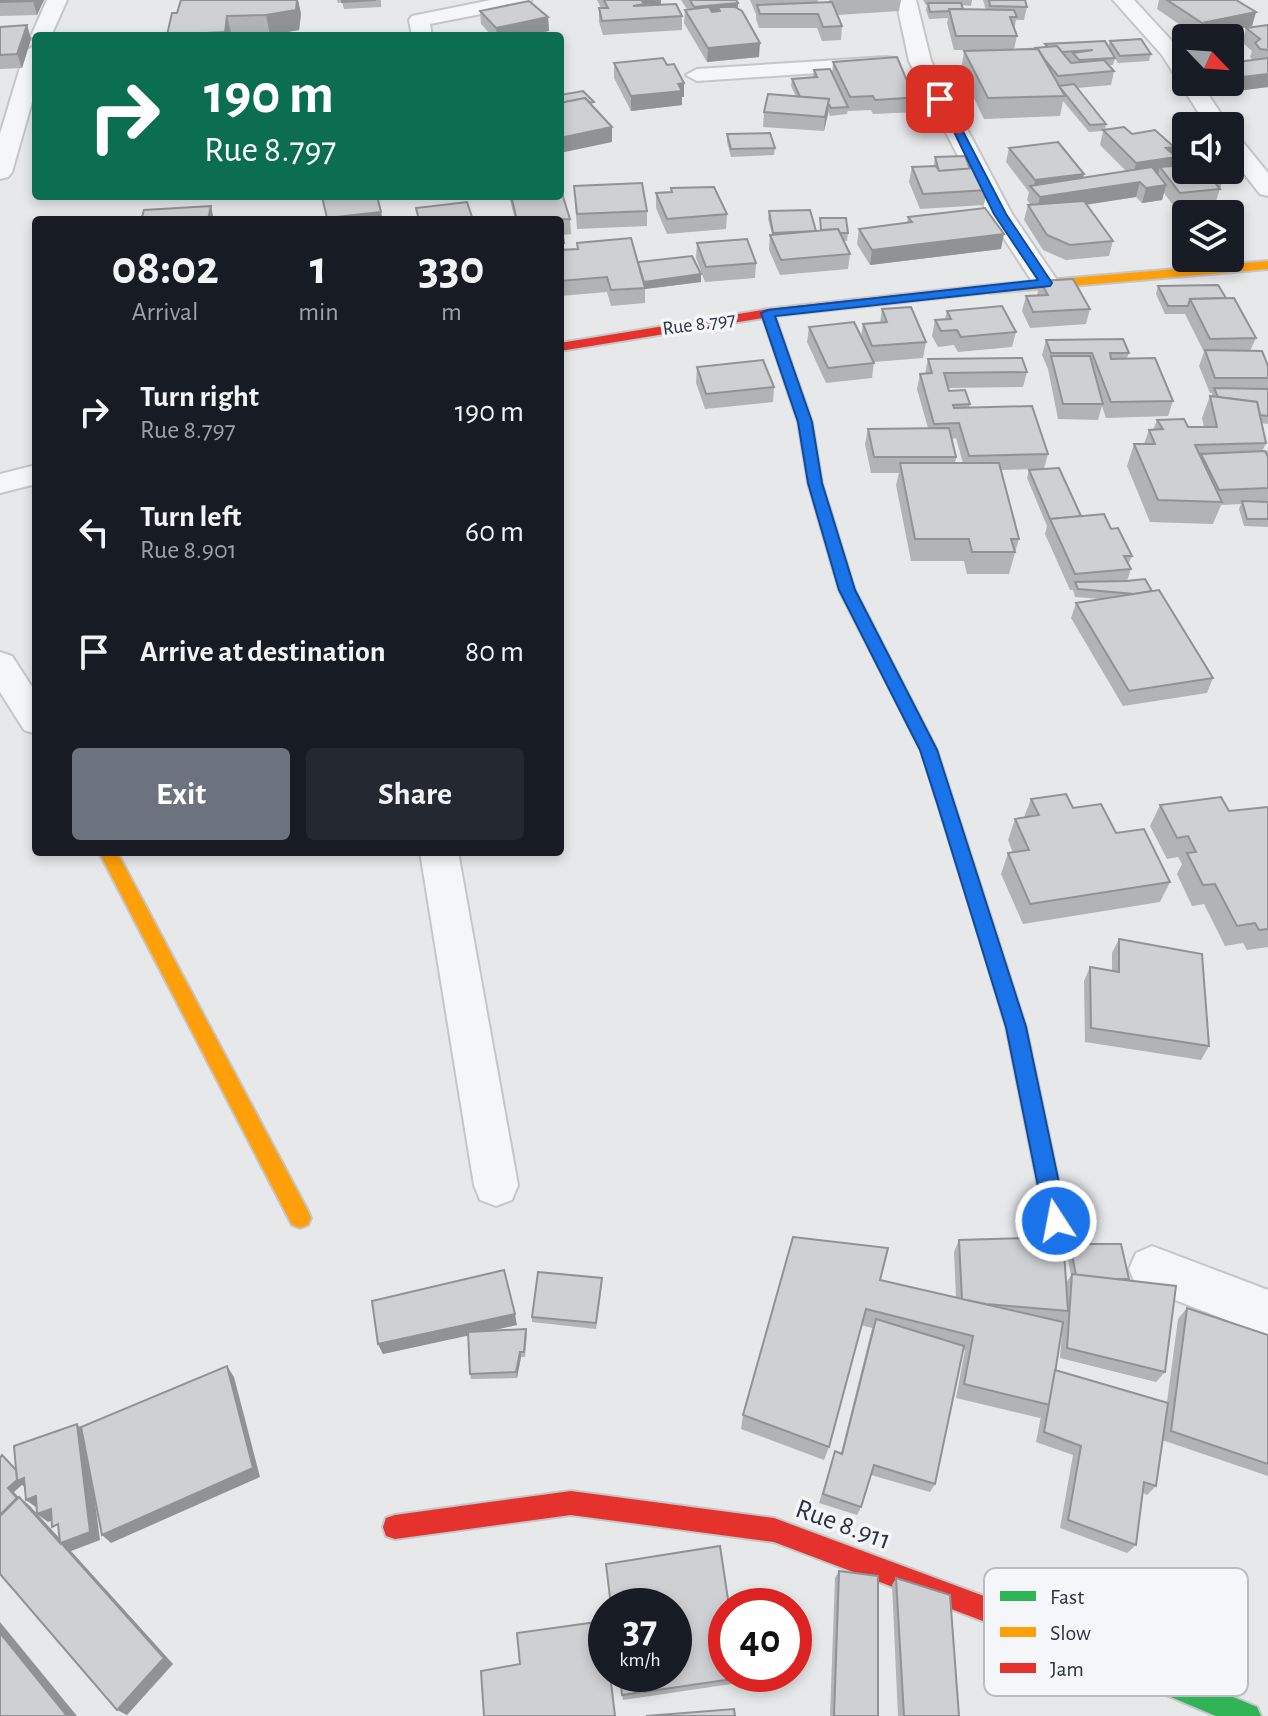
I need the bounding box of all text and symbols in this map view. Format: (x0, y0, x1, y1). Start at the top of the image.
north arrow (1172, 24, 1244, 96)
map controls (1172, 24, 1244, 272)
icon: right (72, 64, 176, 168)
pin (906, 65, 974, 133)
text: 190 m (204, 67, 334, 123)
icon: arrive (918, 77, 962, 121)
button: sound (1172, 112, 1244, 184)
text: Rue 8.797 (204, 132, 336, 168)
button: layers (1172, 200, 1244, 272)
text: 08:02 (111, 245, 219, 293)
text: 1 (310, 245, 327, 293)
text: 330 (418, 245, 485, 293)
text: Arrival (132, 299, 199, 325)
text: min (298, 299, 339, 325)
text: m (441, 299, 462, 325)
street label: Rue 8.797 (661, 309, 737, 339)
text: Turn right (140, 382, 259, 412)
icon: right (72, 390, 116, 434)
text: 190 m (455, 397, 524, 427)
text: Rue 8.797 (140, 417, 236, 443)
text: Turn left (140, 502, 241, 532)
icon: left (72, 510, 116, 554)
text: 60 m (465, 517, 524, 547)
text: Rue 8.901 (140, 537, 237, 563)
icon: arrive (72, 630, 116, 674)
text: Arrive at destination (140, 637, 386, 667)
text: 80 m (465, 637, 524, 667)
button: Exit (72, 748, 290, 840)
button: Share (306, 748, 524, 840)
position arrow (1014, 1179, 1098, 1263)
street label: Rue 8.911 (792, 1495, 894, 1555)
legend (984, 1568, 1248, 1696)
text: Fast (1050, 1586, 1084, 1608)
speed limit sign: 40 (708, 1588, 812, 1692)
text: 37 (623, 1610, 657, 1650)
text: Slow (1050, 1622, 1091, 1644)
text: km/h (619, 1650, 661, 1670)
text: Jam (1050, 1658, 1084, 1680)

